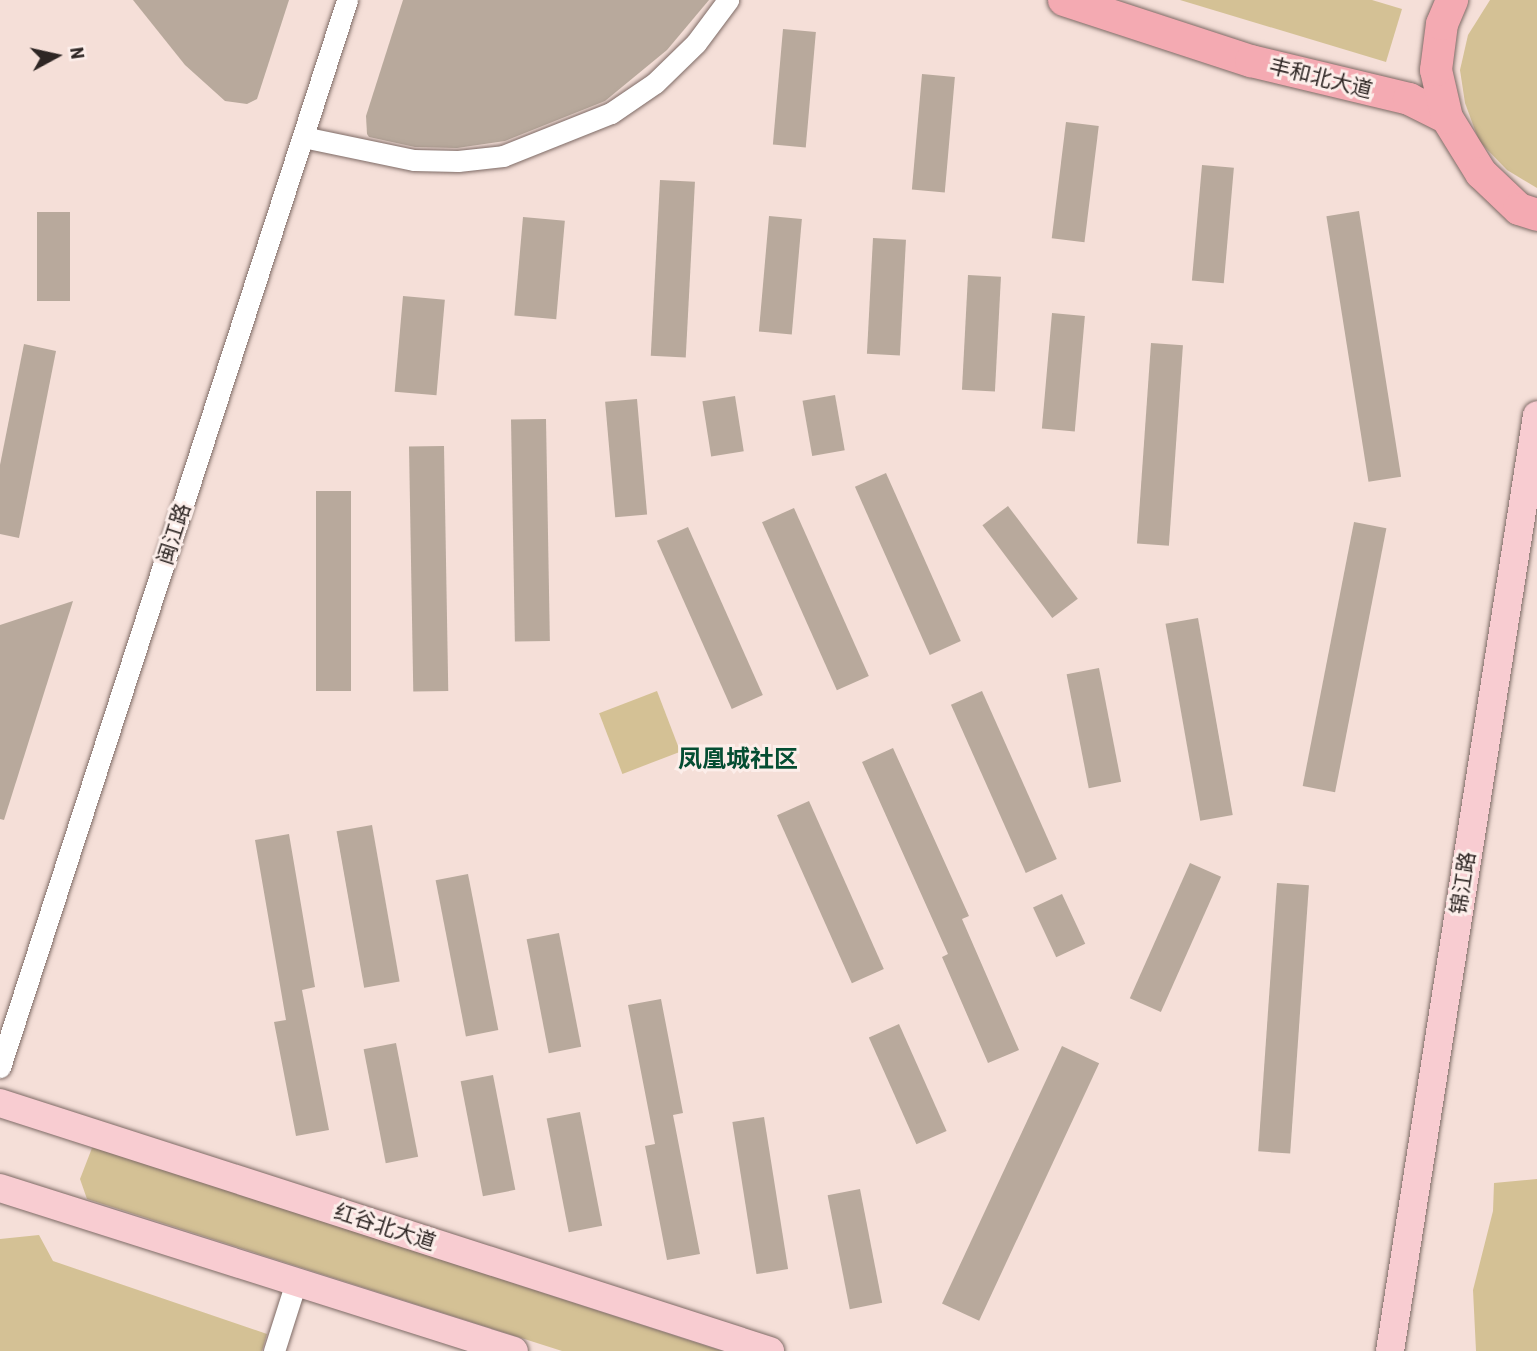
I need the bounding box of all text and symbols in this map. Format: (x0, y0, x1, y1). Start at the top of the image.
north arrow (21, 21, 91, 91)
text: N (65, 46, 89, 60)
street label: 丰和北大道 (1267, 53, 1375, 103)
street label: 闽江路 (152, 500, 196, 568)
district label: 凤凰城社区 (678, 746, 798, 774)
street label: 锦江路 (1446, 850, 1480, 916)
street label: 红谷北大道 (331, 1199, 439, 1255)

